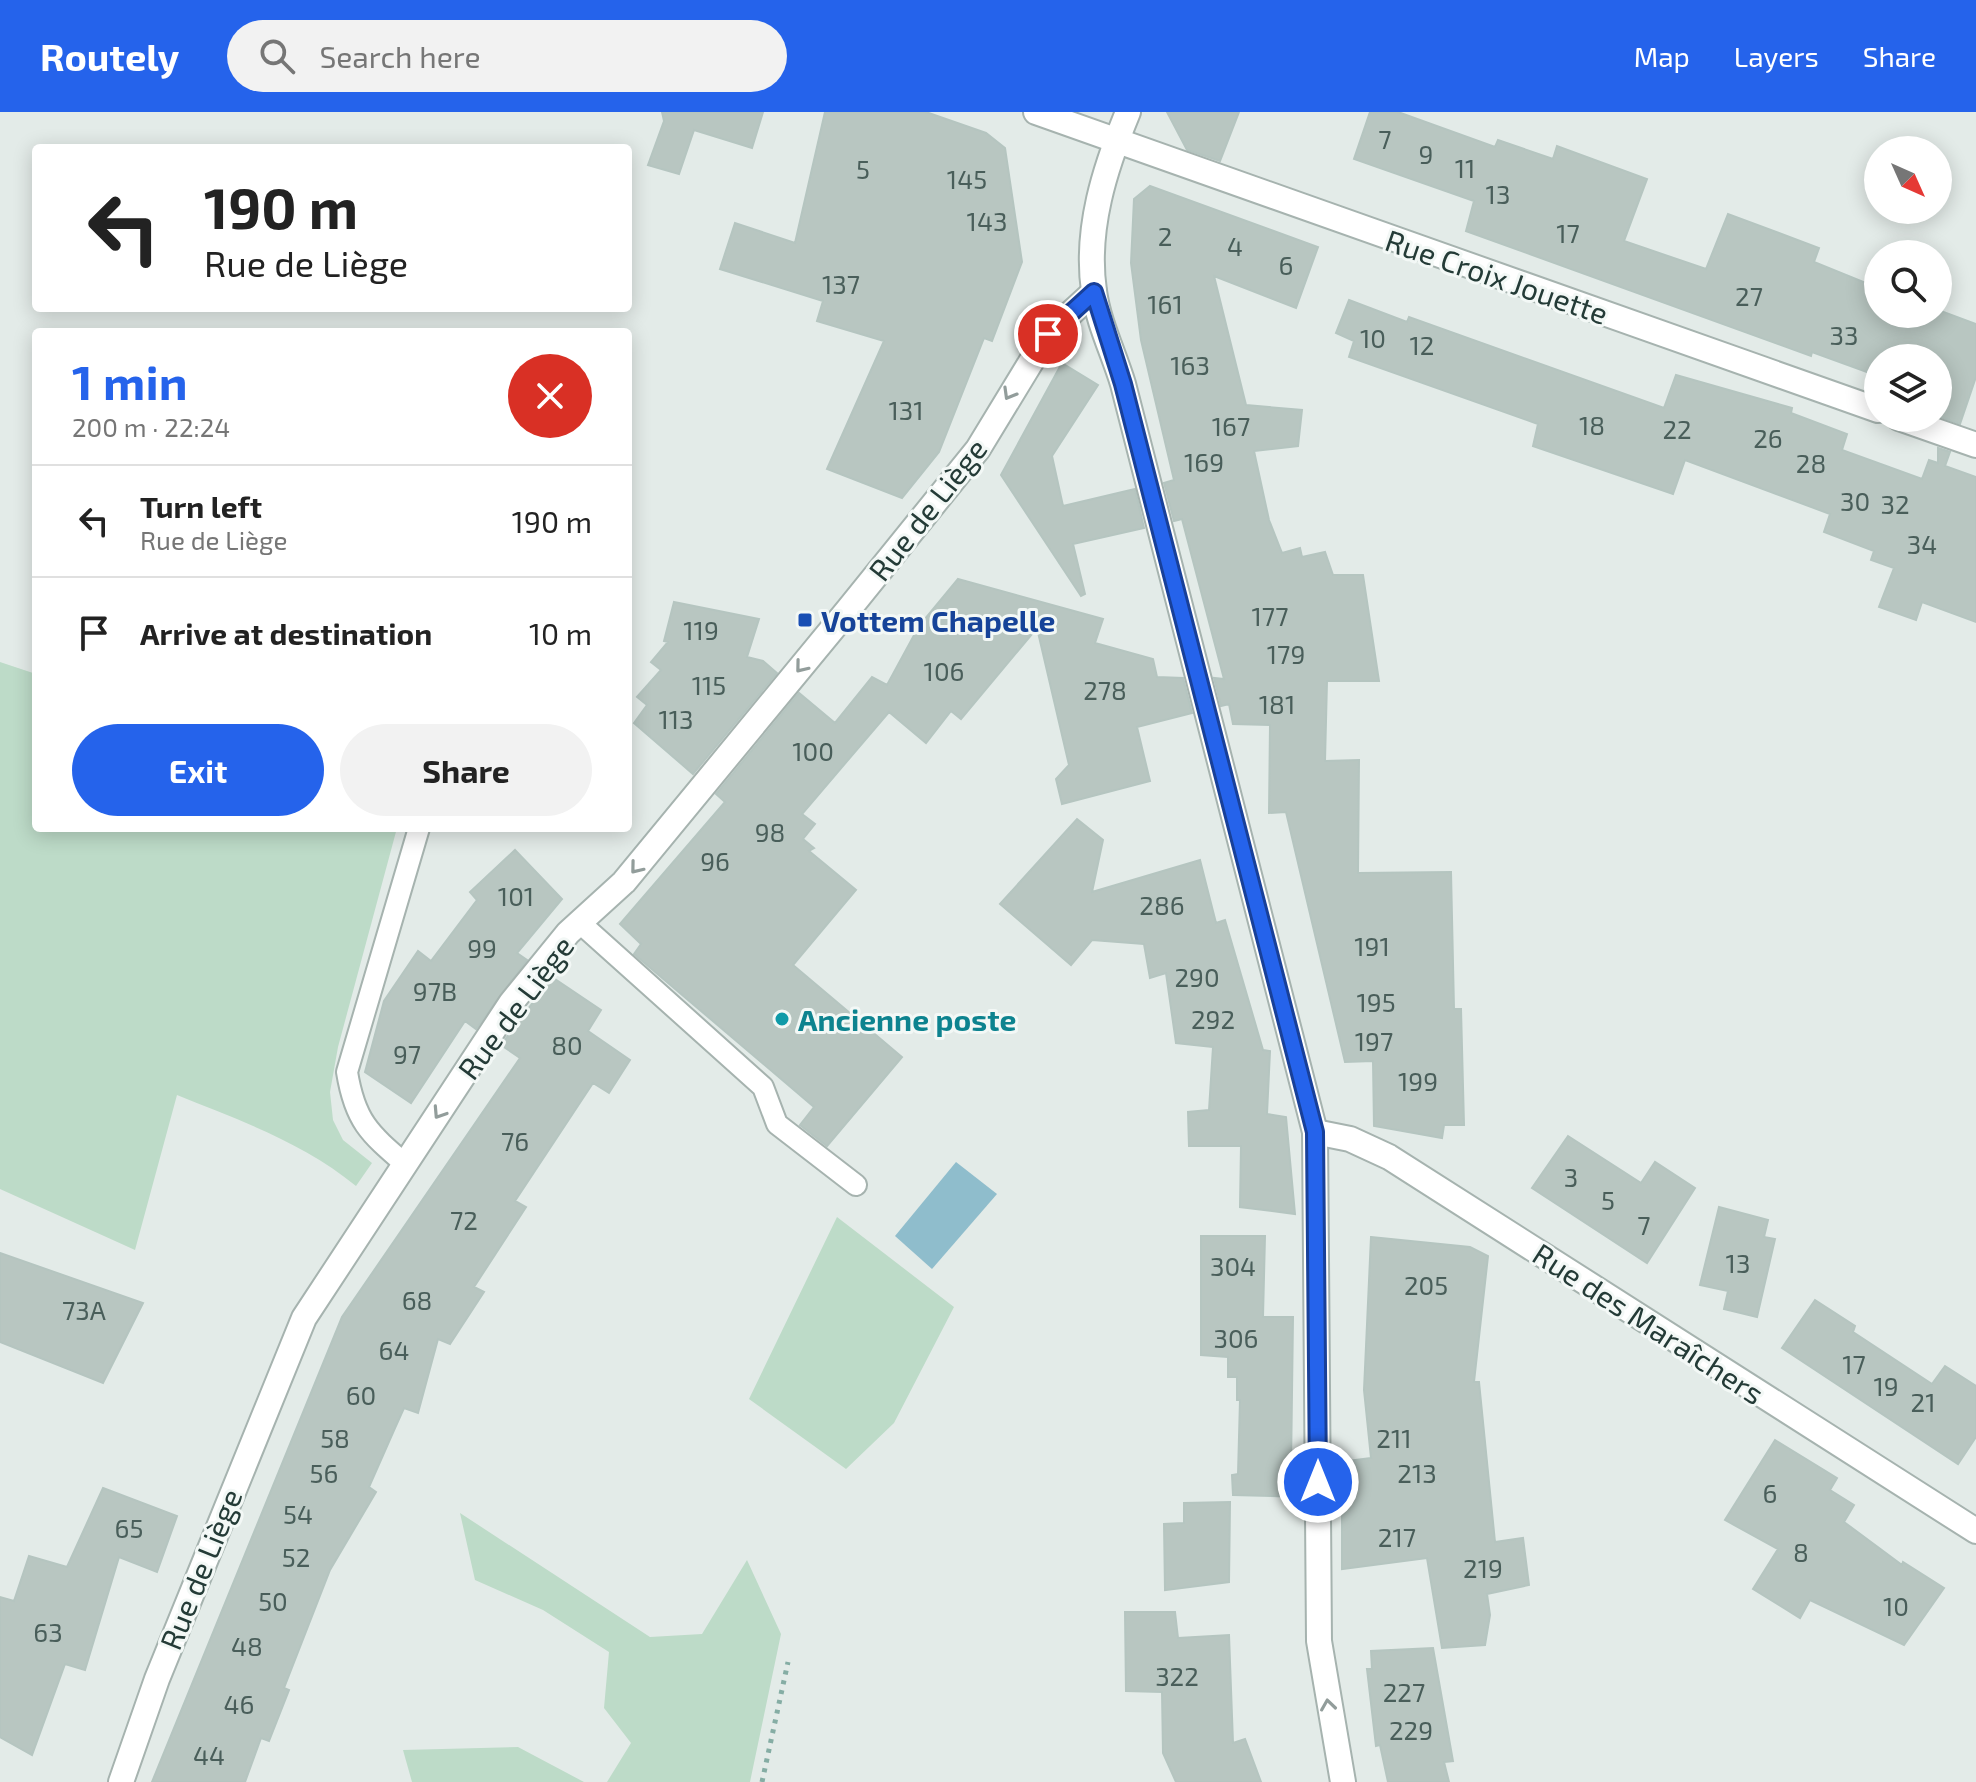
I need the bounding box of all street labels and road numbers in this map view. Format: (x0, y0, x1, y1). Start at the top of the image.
street label: Rue Croix Jouette (1381, 221, 1613, 331)
street label: Rue de Liège (860, 431, 994, 587)
street label: Rue de Liège (449, 928, 581, 1086)
street label: Rue des Maraîchers (1527, 1235, 1771, 1411)
street label: Rue de Liège (151, 1483, 249, 1655)

